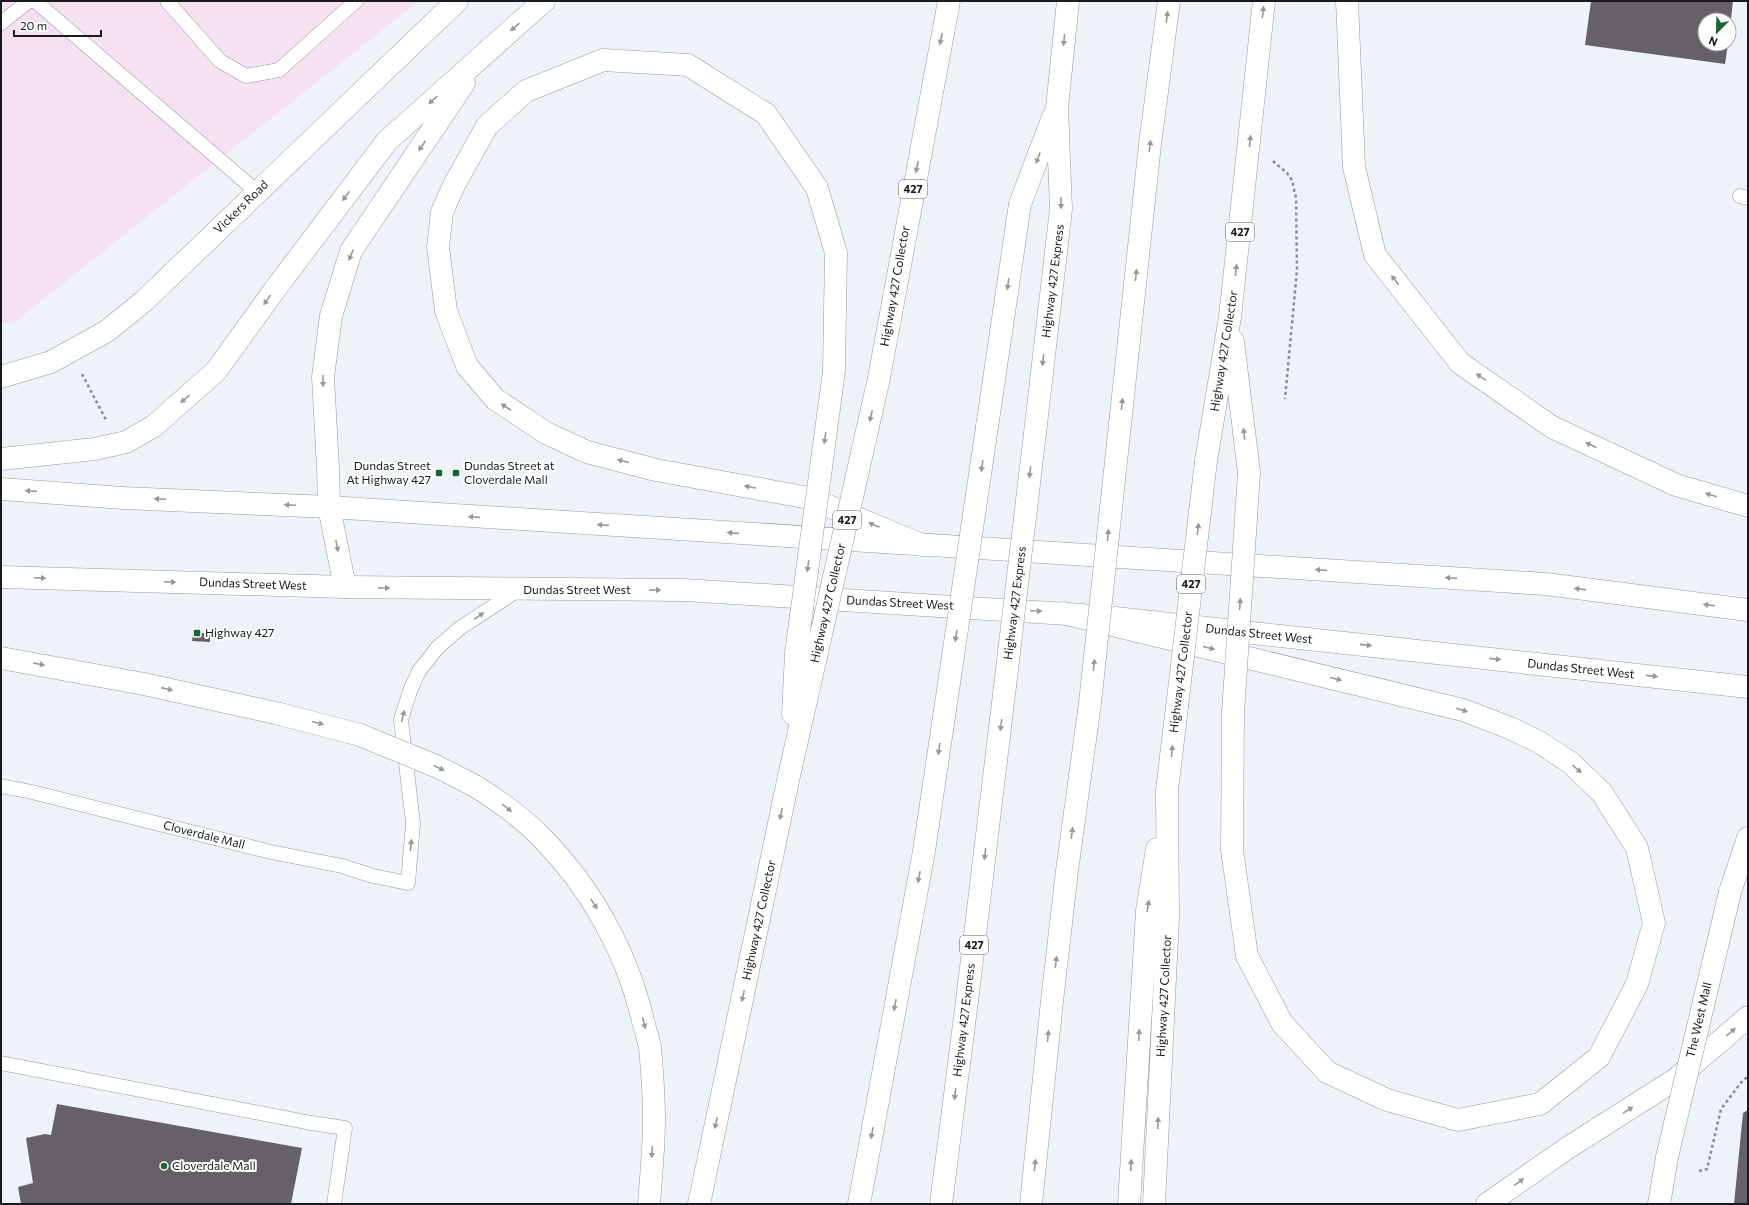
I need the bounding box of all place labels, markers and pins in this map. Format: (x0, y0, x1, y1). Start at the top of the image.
place label: Dundas Street At Highway 427 (347, 458, 431, 486)
place label: Dundas Street at Cloverdale Mall (464, 458, 555, 486)
marker: Dundas Street At Highway 427 (434, 468, 444, 478)
marker: Dundas Street at Cloverdale Mall (451, 468, 461, 478)
place label: Highway 427 (205, 625, 274, 639)
marker: Highway 427 (192, 628, 202, 638)
place label: Cloverdale Mall (172, 1158, 256, 1172)
marker: Cloverdale Mall (159, 1161, 169, 1171)

